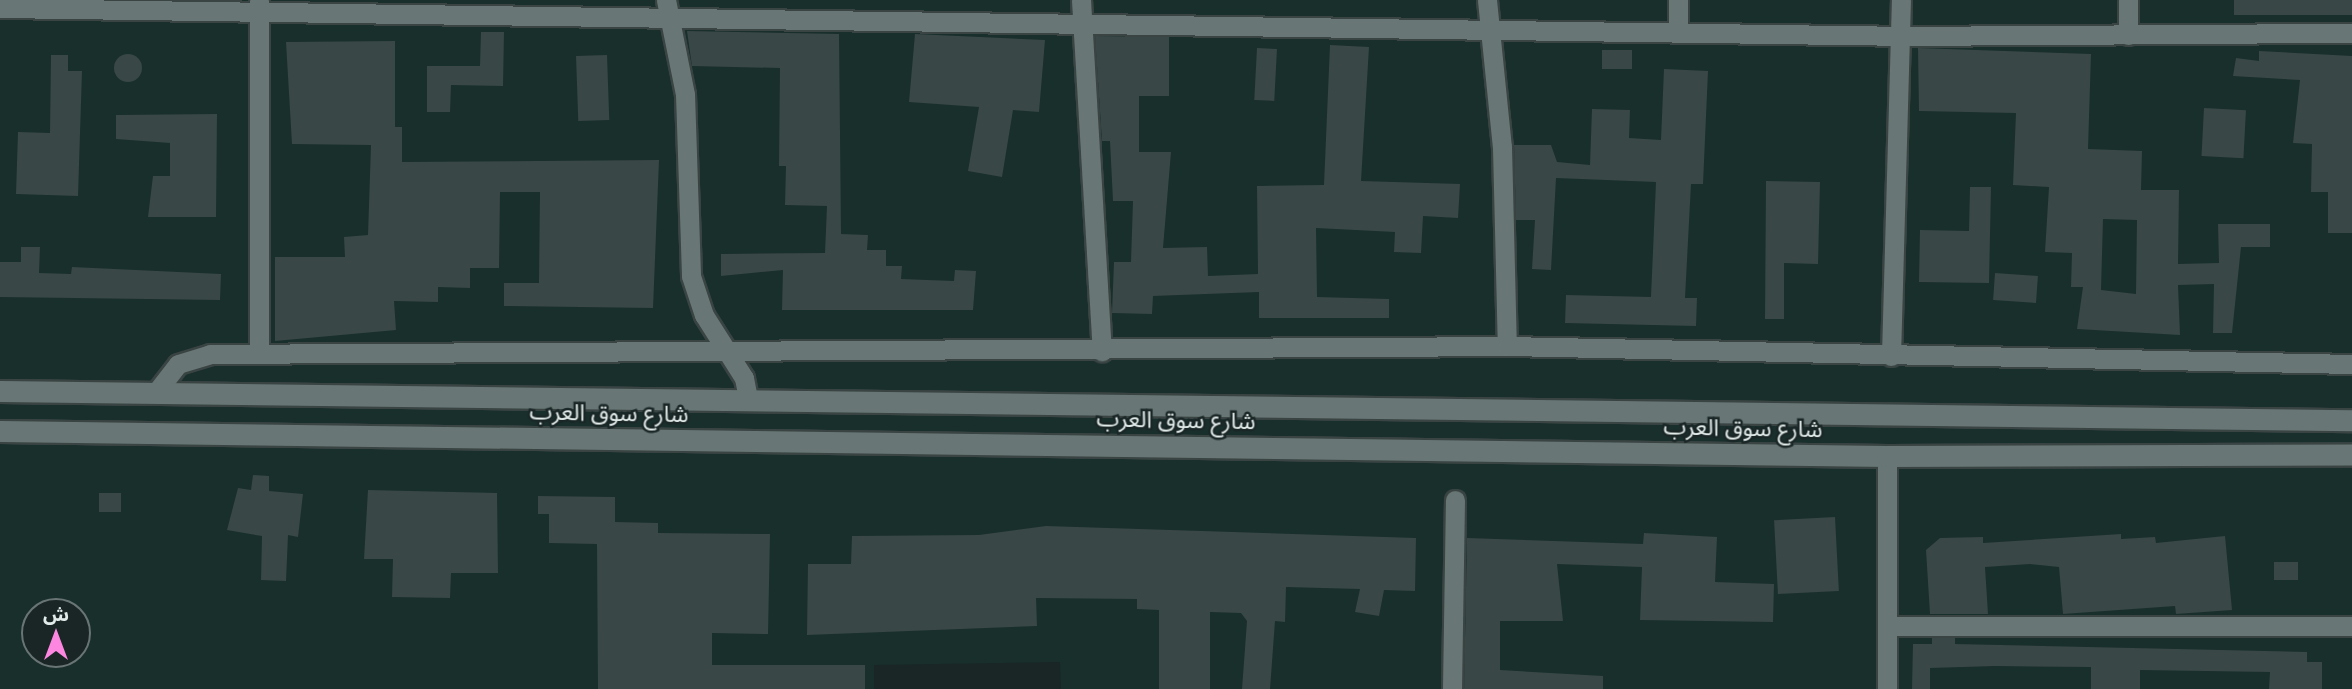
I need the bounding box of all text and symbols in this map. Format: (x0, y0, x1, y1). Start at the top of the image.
street label: شارع سوق العرب (529, 398, 689, 428)
street label: شارع سوق العرب (1096, 405, 1256, 435)
street label: شارع سوق العرب (1663, 413, 1823, 443)
north arrow (21, 598, 91, 668)
text: ش (43, 602, 69, 626)

